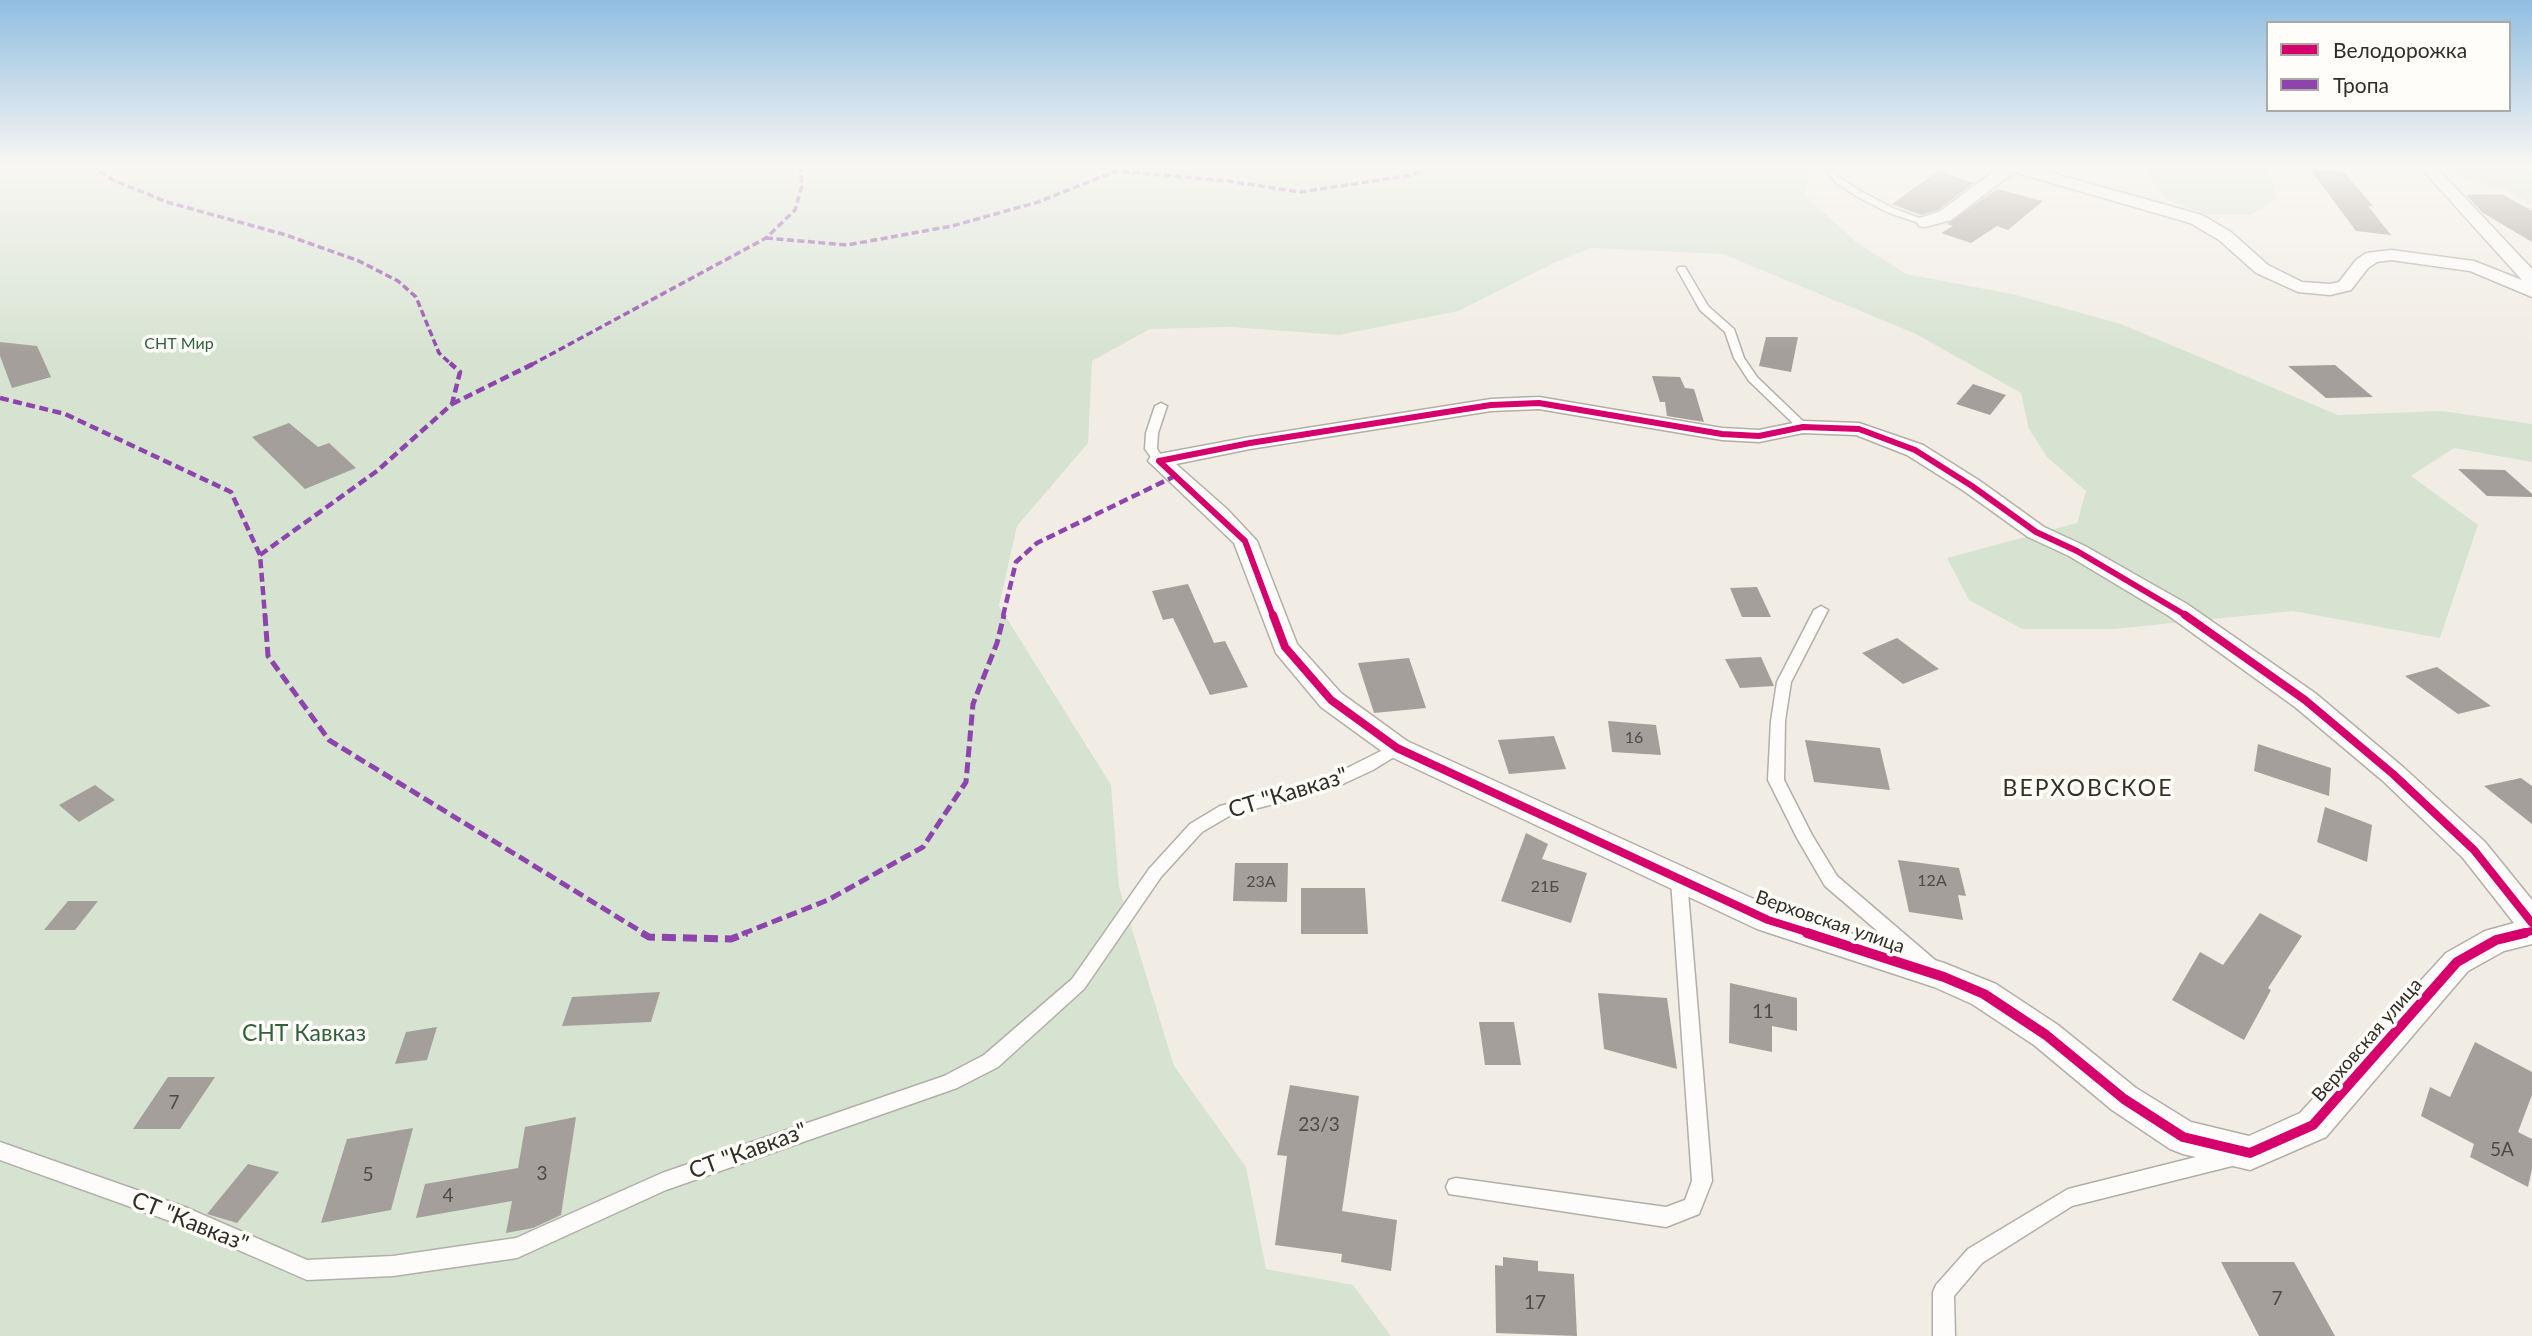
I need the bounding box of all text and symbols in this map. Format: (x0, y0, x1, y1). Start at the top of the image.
legend (2266, 21, 2511, 112)
text: Велодорожка (2333, 37, 2467, 62)
text: Тропа (2333, 72, 2389, 97)
park label: СНТ Мир (144, 334, 214, 354)
house number: 16 (1625, 728, 1643, 748)
street label: СТ "Кавказ" (1225, 762, 1351, 824)
district label: ВЕРХОВСКОЕ (2004, 775, 2172, 803)
house number: 12А (1917, 871, 1947, 891)
house number: 23А (1246, 872, 1276, 892)
house number: 21Б (1531, 877, 1559, 897)
street label: Верховская улица (1752, 886, 1908, 958)
street label: Верховская улица (2307, 974, 2427, 1106)
house number: 11 (1752, 1001, 1774, 1023)
park label: СНТ Кавказ (242, 1020, 366, 1048)
house number: 7 (168, 1092, 180, 1114)
house number: 23/3 (1298, 1114, 1340, 1136)
street label: СТ "Кавказ" (685, 1117, 811, 1185)
house number: 5А (2490, 1139, 2514, 1161)
house number: 3 (536, 1163, 548, 1185)
house number: 5 (362, 1164, 374, 1186)
house number: 4 (442, 1185, 454, 1207)
street label: СТ "Кавказ" (128, 1186, 252, 1258)
house number: 7 (2271, 1288, 2283, 1310)
house number: 17 (1524, 1292, 1546, 1314)

